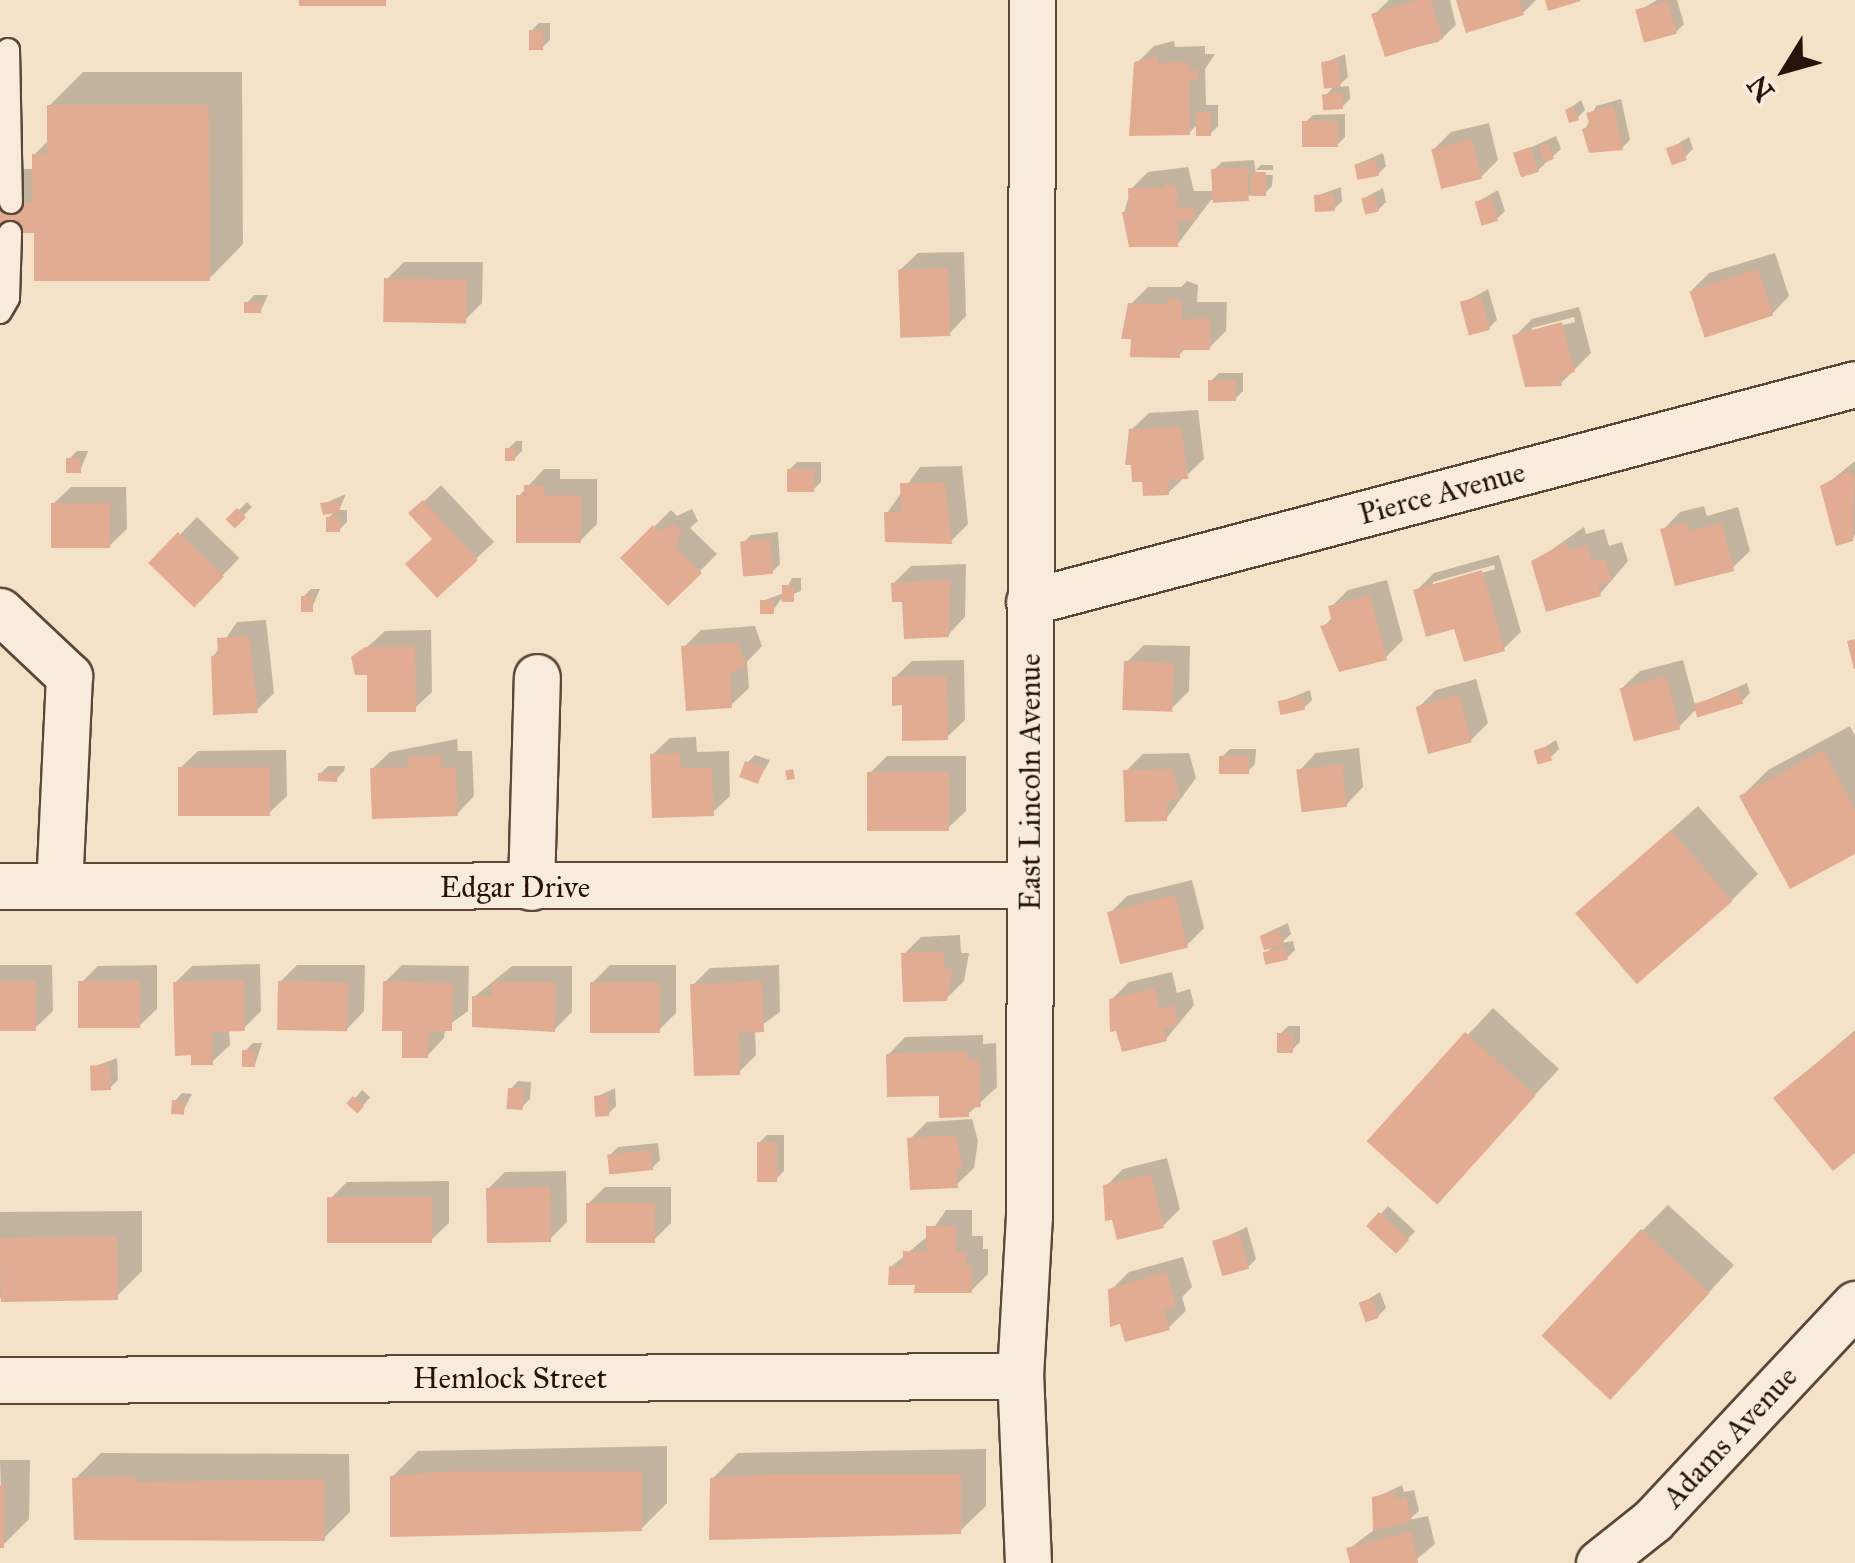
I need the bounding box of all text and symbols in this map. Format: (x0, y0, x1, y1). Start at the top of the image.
north arrow (1735, 20, 1835, 120)
text: N (1740, 68, 1782, 108)
street label: Pierce Avenue (1355, 454, 1529, 532)
street label: East Lincoln Avenue (1012, 653, 1048, 911)
street label: Edgar Drive (440, 869, 590, 905)
street label: Adams Avenue (1655, 1359, 1805, 1515)
street label: Hemlock Street (413, 1360, 607, 1396)

